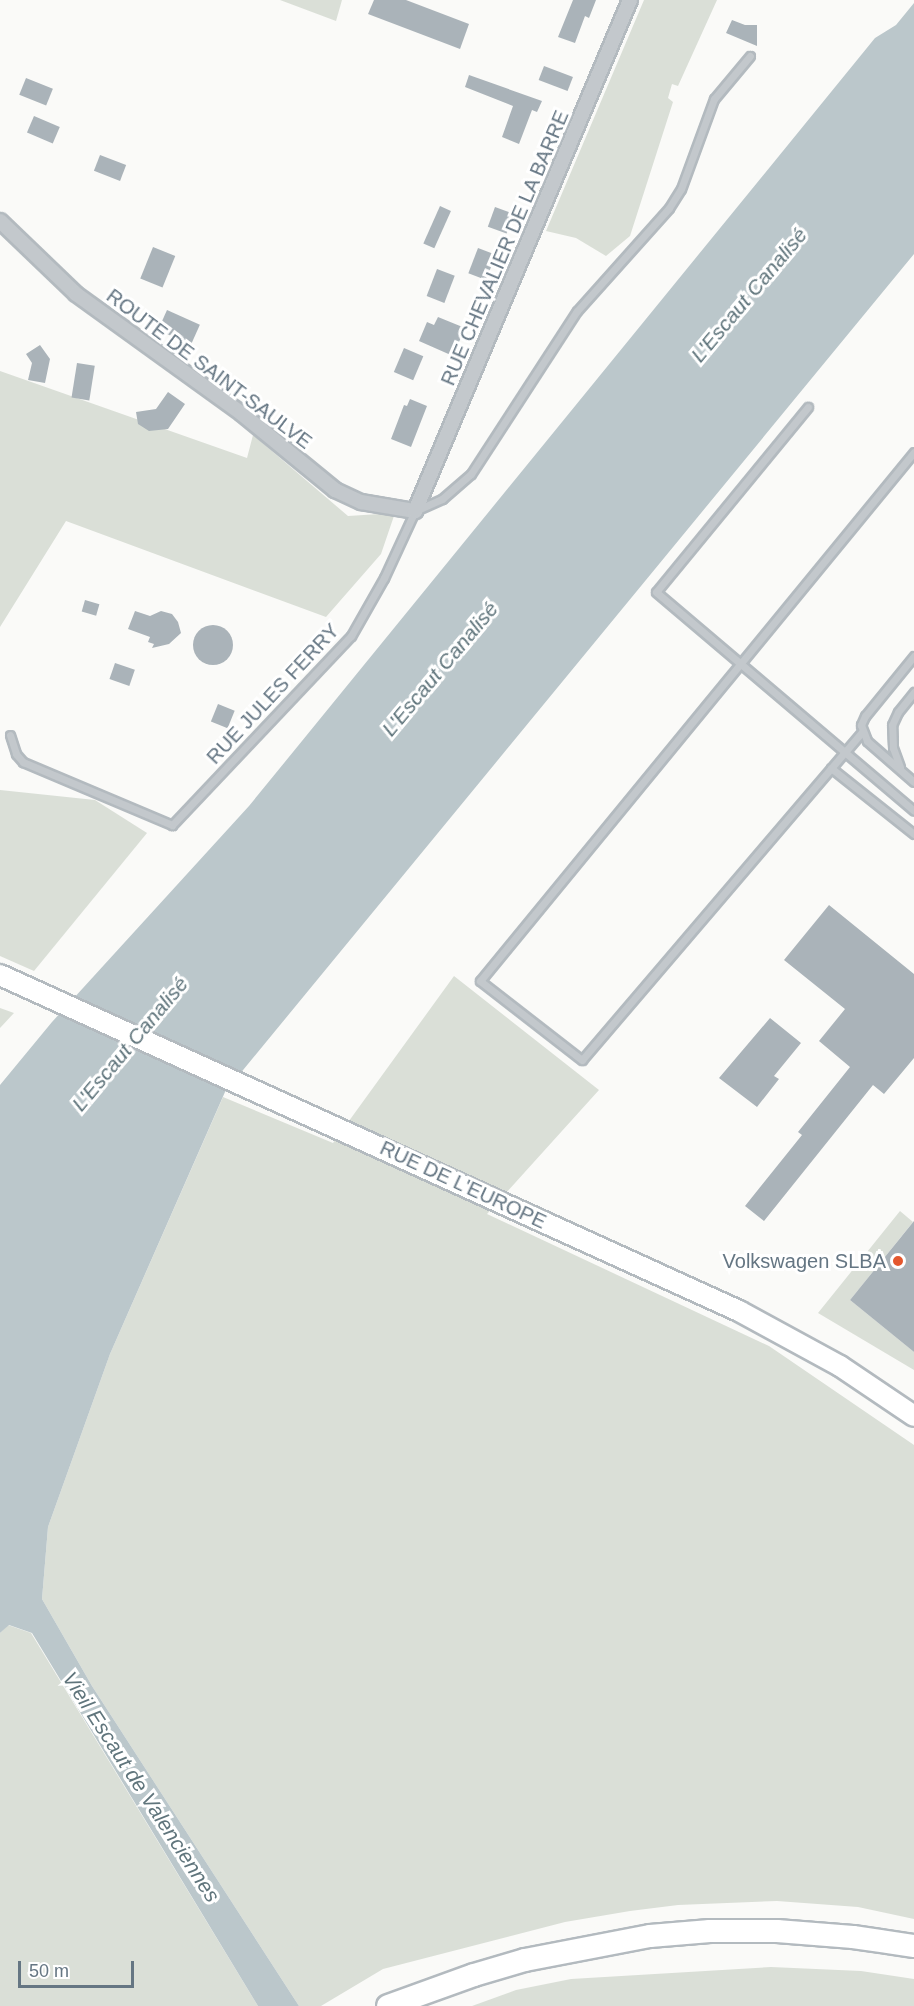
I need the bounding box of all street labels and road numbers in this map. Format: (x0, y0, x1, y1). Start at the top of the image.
street label: RUE CHEVALIER DE LA BARRE (436, 106, 574, 390)
street label: ROUTE DE SAINT-SAULVE (102, 284, 316, 454)
street label: RUE JULES FERRY (202, 619, 344, 769)
street label: RUE DE L'EUROPE (376, 1136, 550, 1234)

